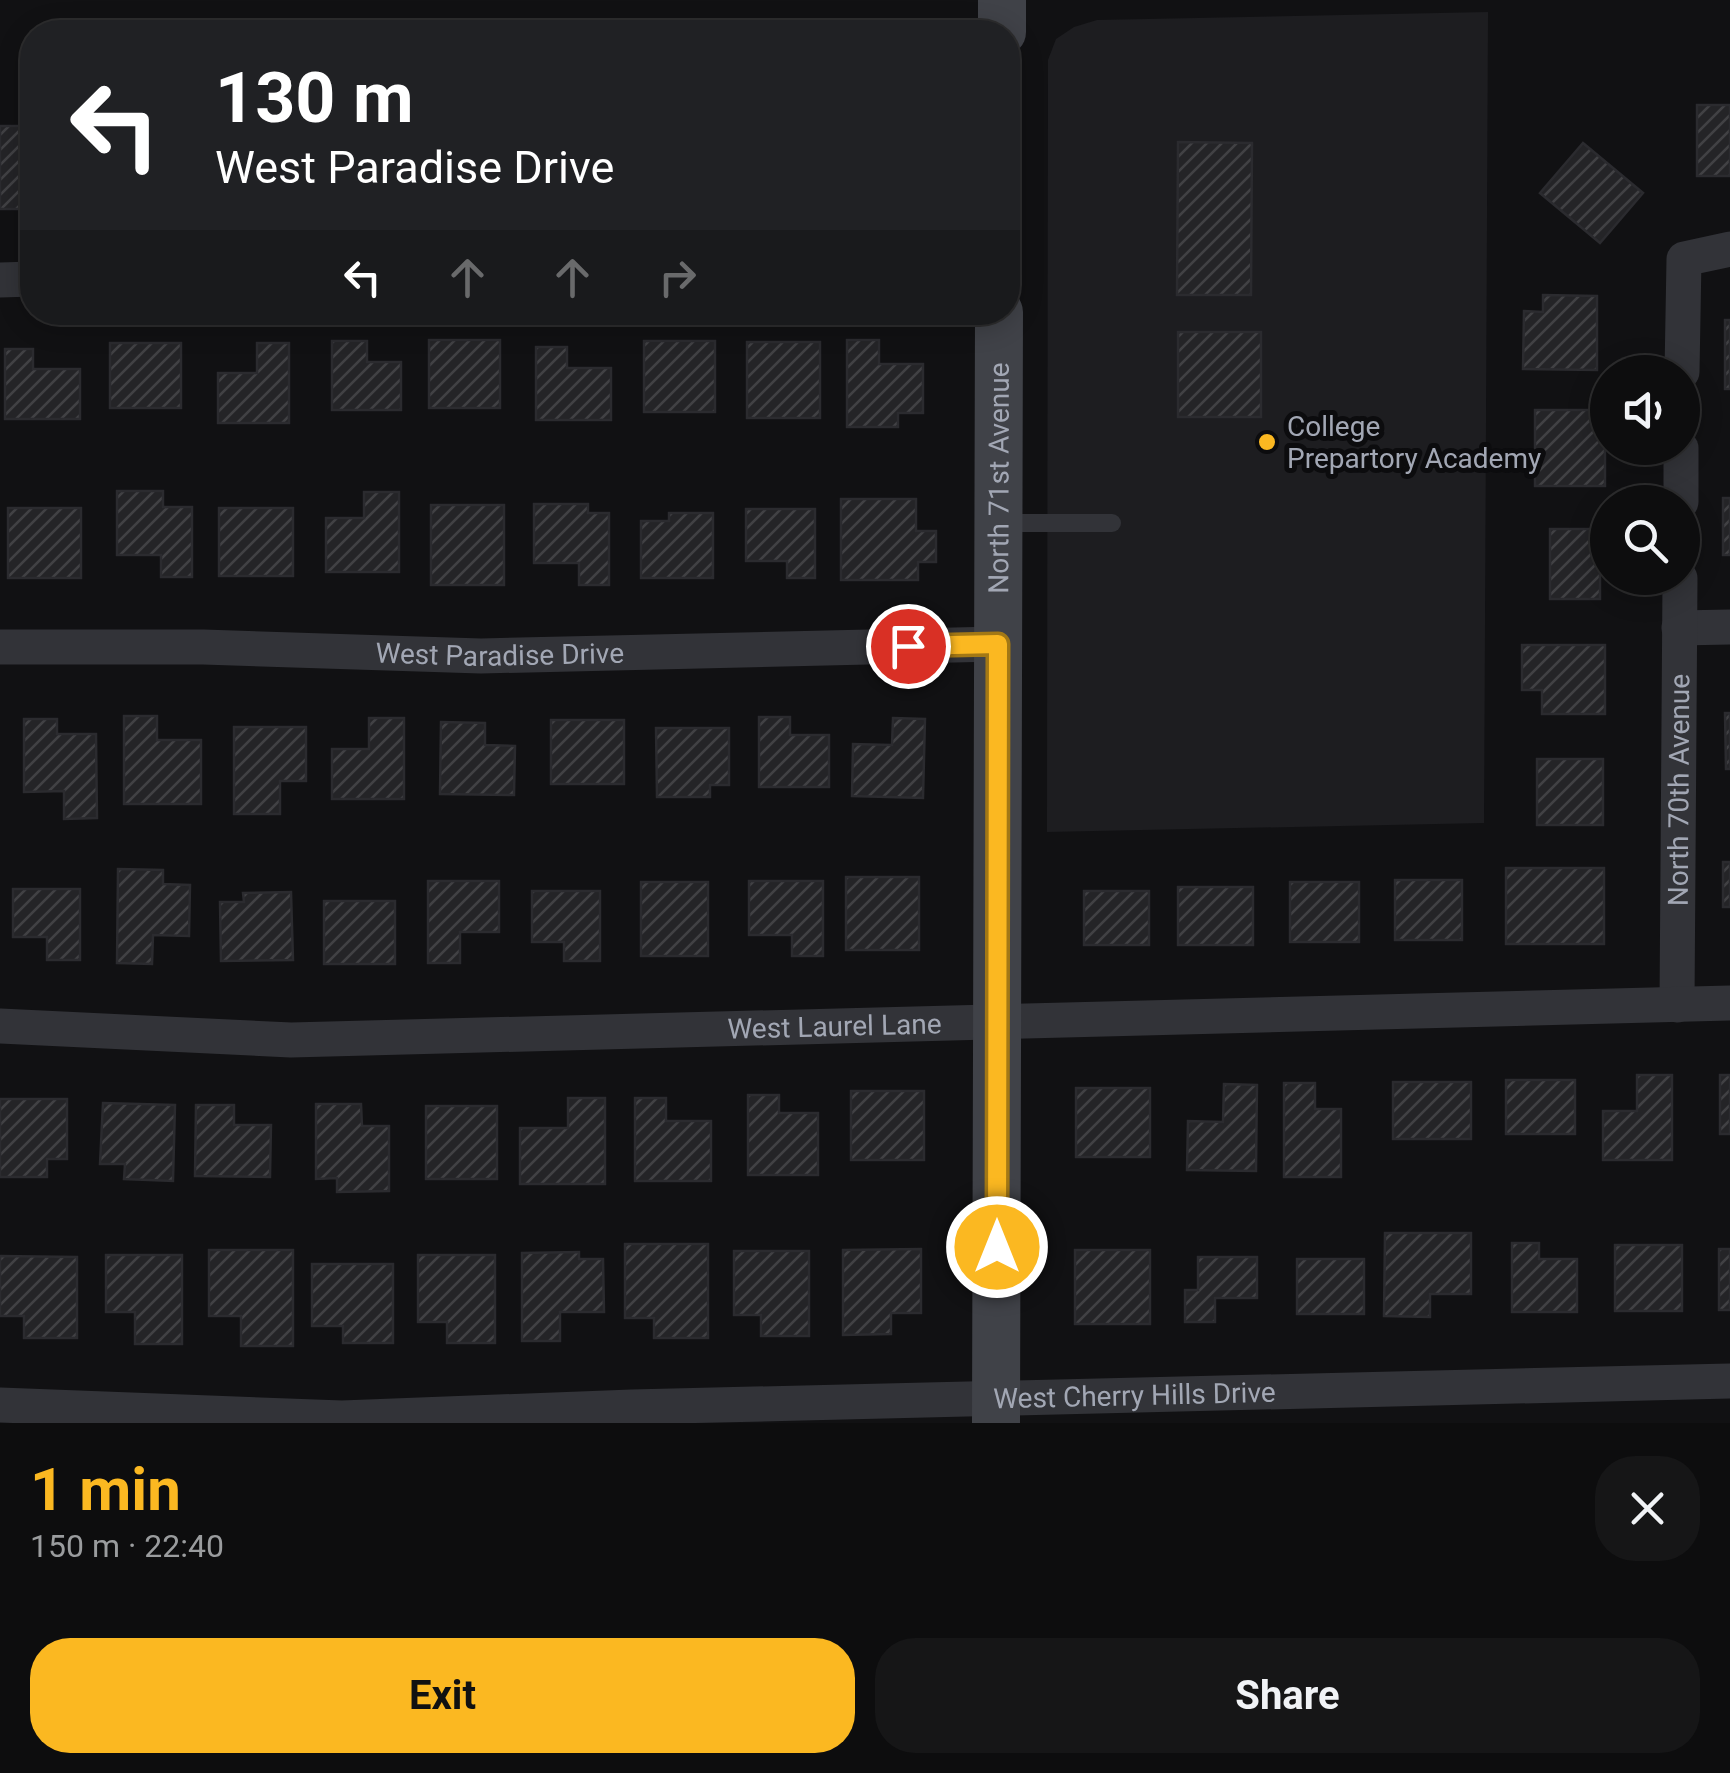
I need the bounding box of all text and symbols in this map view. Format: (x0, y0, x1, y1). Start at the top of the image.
text: 130 m (215, 57, 414, 139)
icon: left (50, 60, 180, 190)
text: West Paradise Drive (215, 141, 614, 194)
icon: left (335, 250, 390, 305)
icon: ahead (440, 250, 495, 305)
icon: ahead (545, 250, 600, 305)
icon: right (650, 250, 705, 305)
map controls (1590, 355, 1700, 595)
button: sound (1590, 355, 1700, 465)
street label: North 71st Avenue (982, 362, 1016, 594)
place label: College Prepartory Academy (1287, 410, 1541, 475)
marker: College Prepartory Academy (1256, 431, 1278, 453)
button: search (1590, 485, 1700, 595)
pin (866, 604, 951, 689)
icon: arrive (881, 619, 936, 674)
street label: West Paradise Drive (375, 637, 625, 673)
street label: North 70th Avenue (1662, 674, 1696, 906)
street label: West Laurel Lane (727, 1007, 942, 1046)
position arrow (945, 1195, 1049, 1299)
street label: West Cherry Hills Drive (993, 1376, 1276, 1415)
text: 1 min (30, 1454, 181, 1525)
button: close (1595, 1456, 1700, 1561)
text: 150 m · 22:40 (30, 1527, 224, 1565)
button: Exit (30, 1638, 855, 1753)
button: Share (875, 1638, 1700, 1753)

